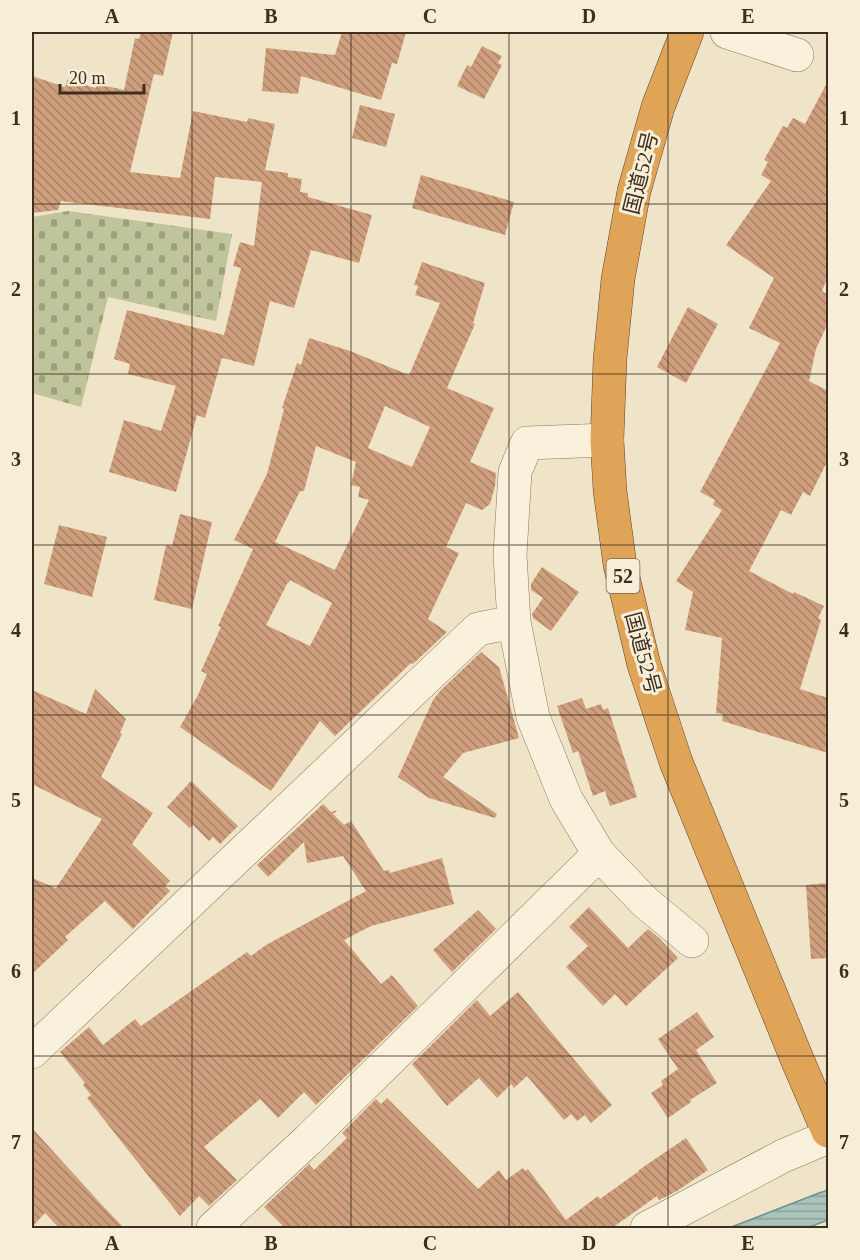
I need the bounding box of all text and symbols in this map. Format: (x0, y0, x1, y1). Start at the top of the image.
text: A (105, 5, 120, 27)
text: B (264, 5, 278, 27)
text: C (423, 5, 437, 27)
text: D (582, 5, 596, 27)
text: E (741, 5, 755, 27)
scale bar (60, 57, 144, 95)
text: 20 m (69, 68, 106, 88)
text: 1 (11, 107, 21, 129)
text: 1 (839, 107, 849, 129)
street label: 国道52号 (619, 129, 663, 217)
text: 2 (11, 278, 21, 300)
text: 2 (839, 278, 849, 300)
text: 3 (11, 448, 21, 470)
text: 3 (839, 448, 849, 470)
road number: 52 (606, 559, 640, 593)
street label: 国道52号 (621, 609, 665, 697)
text: 4 (11, 619, 21, 641)
text: 4 (839, 619, 849, 641)
text: 5 (11, 789, 21, 811)
text: 5 (839, 789, 849, 811)
text: 6 (11, 960, 21, 982)
text: 6 (839, 960, 849, 982)
text: 7 (11, 1131, 21, 1153)
text: 7 (839, 1131, 849, 1153)
text: A (105, 1232, 120, 1254)
text: B (264, 1232, 278, 1254)
text: C (423, 1232, 437, 1254)
text: D (582, 1232, 596, 1254)
text: E (741, 1232, 755, 1254)

